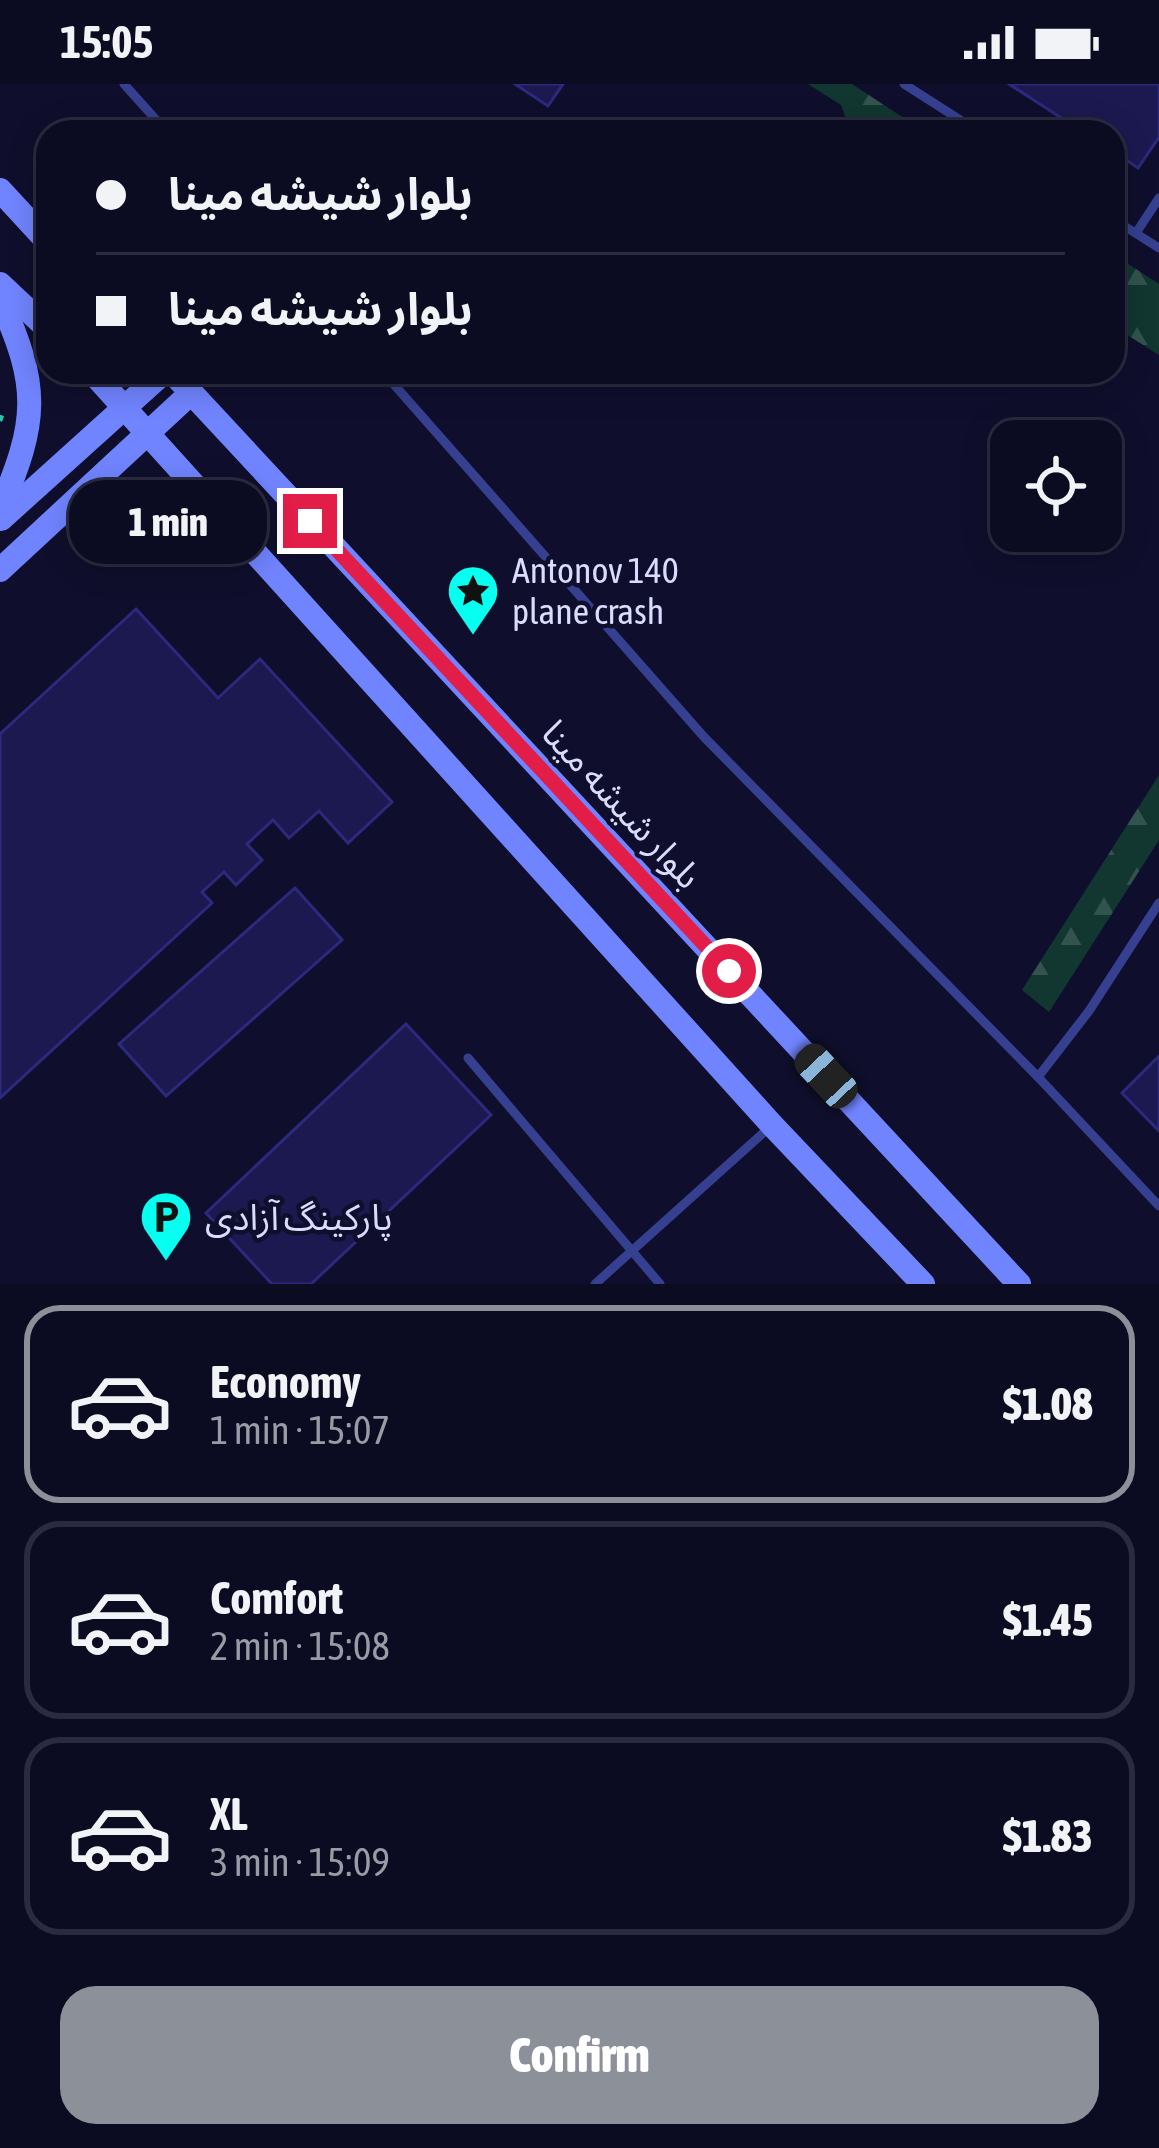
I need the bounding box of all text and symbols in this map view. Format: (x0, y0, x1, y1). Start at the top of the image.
text: 15:05 (60, 16, 154, 68)
text: بلوار شیشه مینا (168, 168, 473, 220)
text: بلوار شیشه مینا (168, 283, 473, 335)
map controls (990, 420, 1122, 552)
button: locate (990, 420, 1122, 552)
callout: 1 min (70, 479, 268, 563)
route end (283, 494, 337, 548)
text: 1 min (128, 500, 208, 544)
place label: Antonov 140 plane crash (512, 549, 679, 632)
place icon: Antonov 140 plane crash (445, 563, 501, 637)
street label: بلوار شیشه مینا (533, 711, 710, 897)
route start (702, 944, 756, 998)
car (788, 1037, 864, 1115)
parking icon: پارکینگ آزادی (138, 1189, 194, 1263)
place label: پارکینگ آزادی (205, 1196, 393, 1241)
icon: car (66, 1350, 174, 1458)
text: Economy (210, 1356, 361, 1408)
text: $1.08 (1003, 1378, 1093, 1430)
text: 1 min · 15:07 (210, 1408, 390, 1452)
icon: car (66, 1566, 174, 1674)
text: Comfort (210, 1572, 343, 1624)
text: $1.45 (1003, 1594, 1093, 1646)
text: 2 min · 15:08 (210, 1624, 390, 1668)
icon: car (66, 1782, 174, 1890)
text: XL (210, 1788, 248, 1840)
text: $1.83 (1003, 1810, 1093, 1862)
text: 3 min · 15:09 (210, 1840, 390, 1884)
button: Confirm (60, 1986, 1099, 2124)

